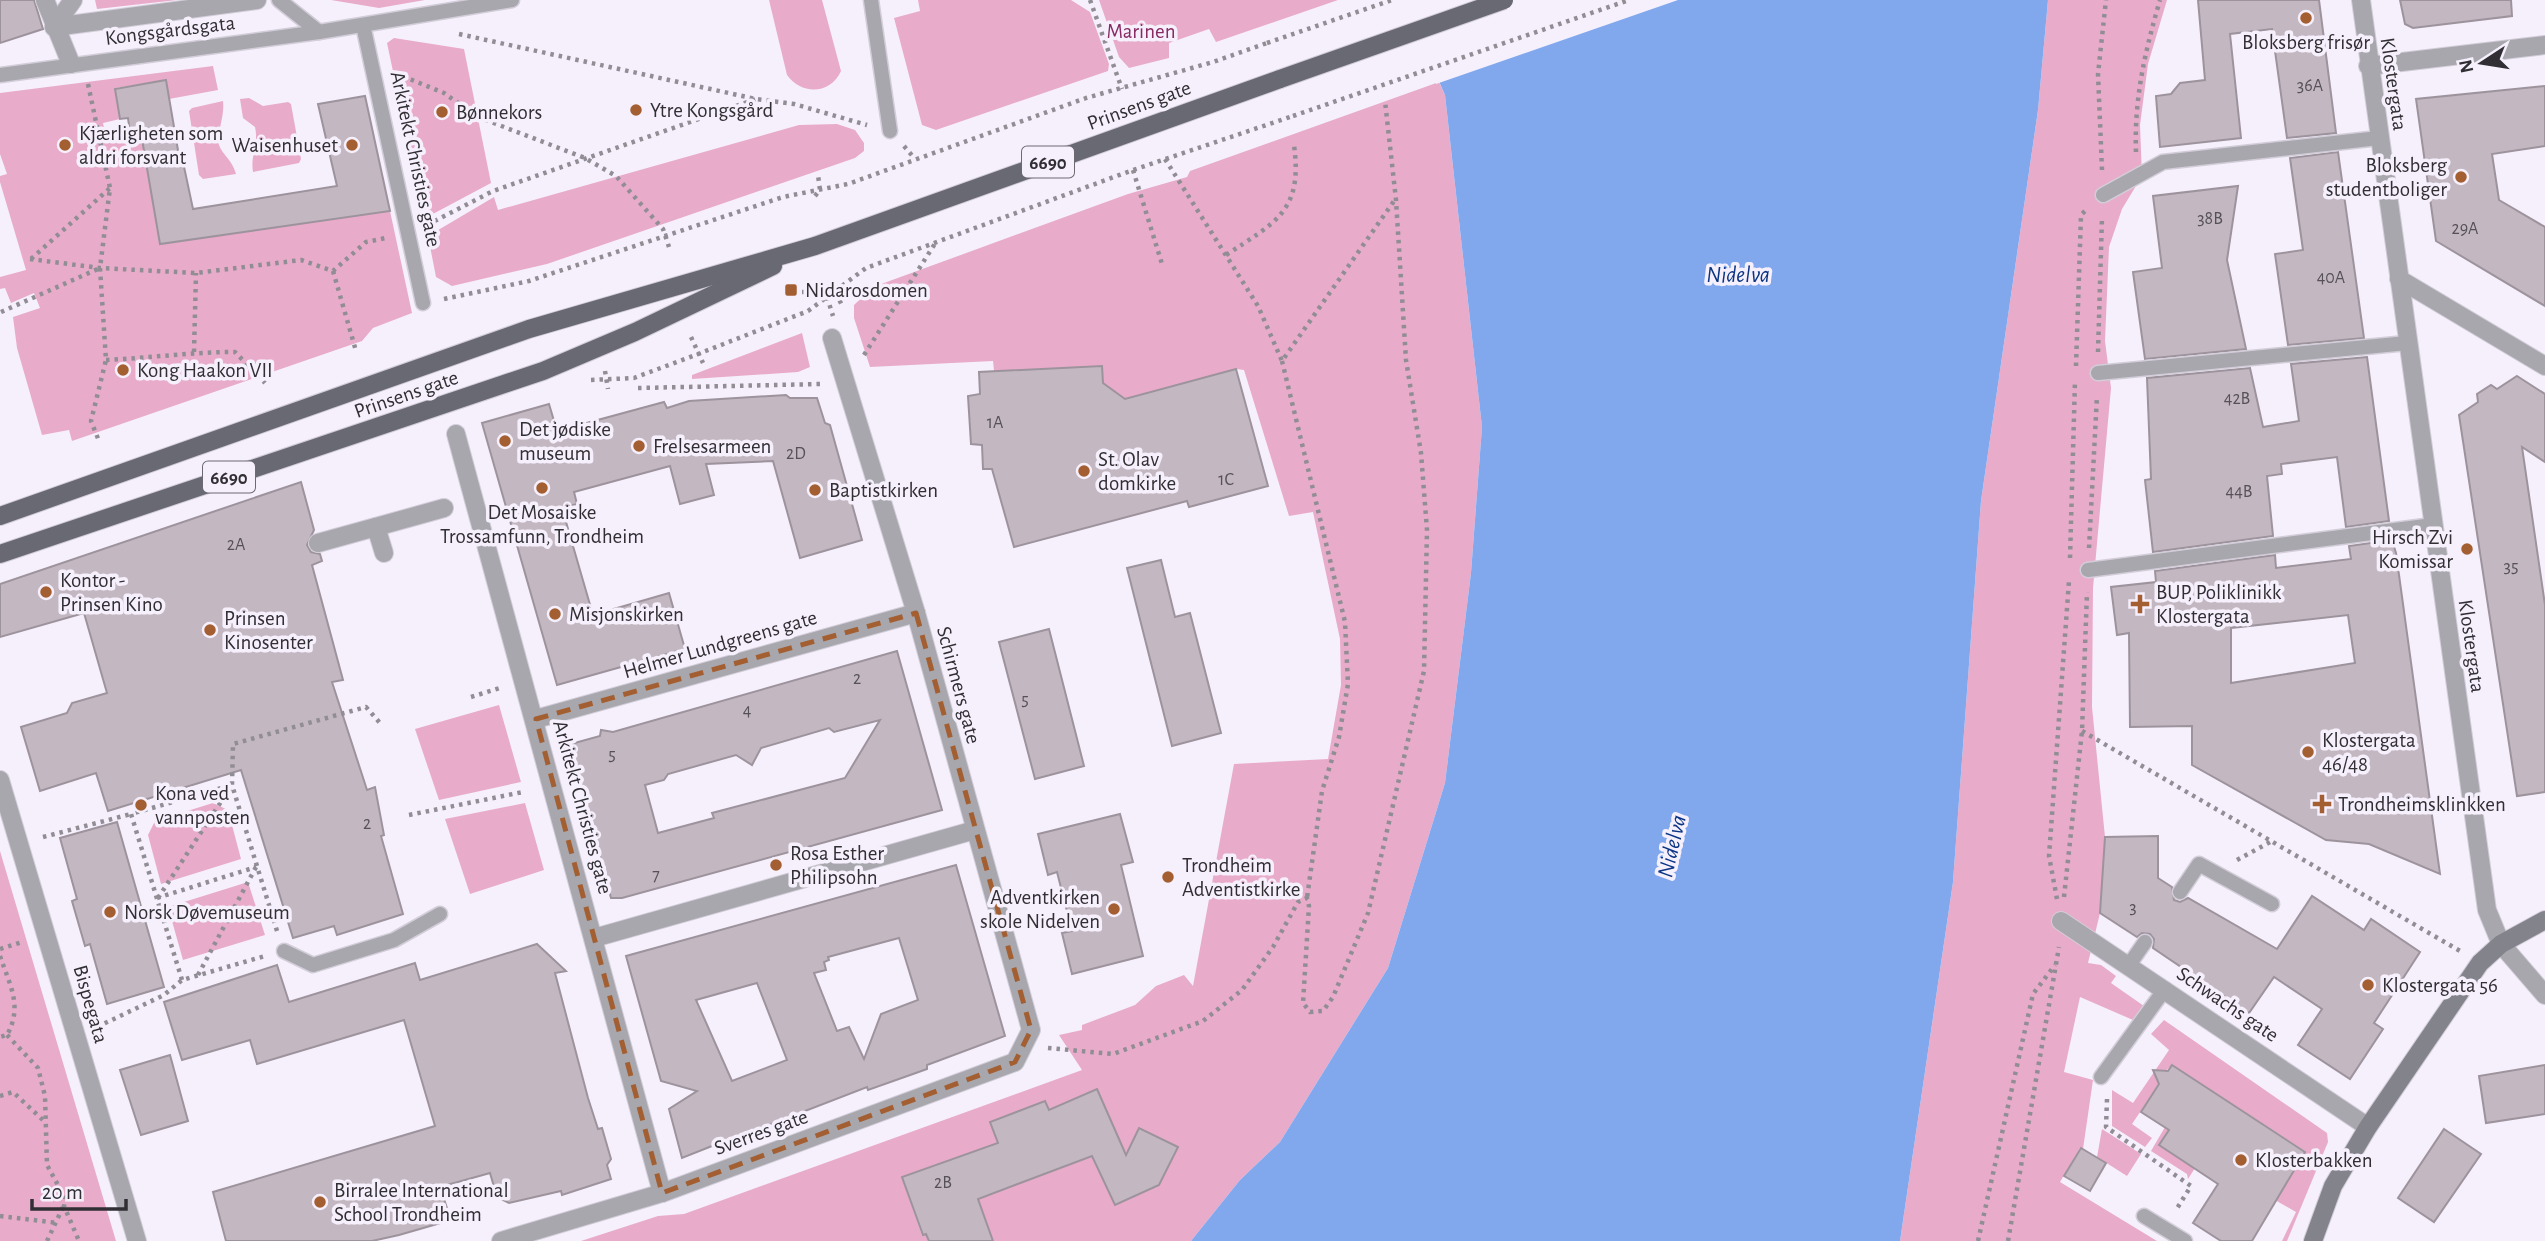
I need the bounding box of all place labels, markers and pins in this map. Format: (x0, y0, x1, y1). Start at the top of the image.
marker: Bloksberg frisør (2298, 10, 2314, 26)
place label: Bloksberg frisør (2242, 32, 2370, 53)
place label: Ytre Kongsgård (650, 100, 773, 121)
place label: Bønnekors (456, 102, 542, 123)
marker: Ytre Kongsgård (628, 102, 644, 118)
marker: Bønnekors (434, 104, 450, 120)
place label: Kjærligheten som aldri forsvant (79, 123, 223, 168)
place label: Waisenhuset (232, 135, 338, 156)
marker: Kjærligheten som aldri forsvant (57, 137, 73, 153)
marker: Waisenhuset (344, 137, 360, 153)
place label: Bloksberg studentboliger (2326, 155, 2448, 200)
marker: Bloksberg studentboliger (2453, 169, 2469, 185)
place label: Nidarosdomen (805, 280, 928, 301)
marker: Nidarosdomen (783, 282, 799, 298)
place label: Kong Haakon VII (137, 360, 273, 381)
marker: Kong Haakon VII (115, 362, 131, 378)
place label: Det jødiske museum (519, 419, 611, 464)
marker: Det jødiske museum (497, 433, 513, 449)
place label: Frelsesarmeen (653, 436, 771, 457)
marker: Frelsesarmeen (631, 438, 647, 454)
place label: St. Olav domkirke (1098, 449, 1176, 494)
marker: St. Olav domkirke (1076, 463, 1092, 479)
marker: Det Mosaiske Trossamfunn, Trondheim (534, 480, 550, 496)
place label: Baptistkirken (829, 480, 938, 501)
marker: Baptistkirken (807, 482, 823, 498)
place label: Det Mosaiske Trossamfunn, Trondheim (440, 502, 644, 547)
place label: Hirsch Zvi Komissar (2372, 527, 2453, 572)
marker: Hirsch Zvi Komissar (2459, 541, 2475, 557)
place label: Kontor - Prinsen Kino (60, 570, 163, 615)
place label: BUP, Poliklinikk Klostergata (2156, 582, 2282, 627)
marker: Kontor - Prinsen Kino (38, 584, 54, 600)
marker: BUP, Poliklinikk Klostergata (2130, 594, 2150, 614)
place label: Misjonskirken (569, 604, 684, 625)
marker: Misjonskirken (547, 606, 563, 622)
place label: Prinsen Kinosenter (224, 608, 313, 653)
marker: Prinsen Kinosenter (202, 622, 218, 638)
place label: Klostergata 46/48 (2322, 730, 2416, 775)
marker: Klostergata 46/48 (2300, 744, 2316, 760)
place label: Kona ved vannposten (155, 783, 250, 828)
marker: Trondheimsklinkken (2312, 794, 2332, 814)
place label: Trondheimsklinkken (2338, 794, 2506, 815)
marker: Kona ved vannposten (133, 797, 149, 813)
place label: Rosa Esther Philipsohn (790, 843, 884, 888)
place label: Trondheim Adventistkirke (1182, 855, 1300, 900)
marker: Rosa Esther Philipsohn (768, 857, 784, 873)
marker: Trondheim Adventistkirke (1160, 869, 1176, 885)
place label: Adventkirken skole Nidelven (980, 887, 1100, 932)
marker: Adventkirken skole Nidelven (1106, 901, 1122, 917)
place label: Norsk Døvemuseum (124, 902, 290, 923)
marker: Norsk Døvemuseum (102, 904, 118, 920)
place label: Klostergata 56 (2382, 975, 2498, 996)
marker: Klostergata 56 (2360, 977, 2376, 993)
place label: Klosterbakken (2255, 1150, 2372, 1171)
marker: Klosterbakken (2233, 1152, 2249, 1168)
place label: Birralee International School Trondheim (334, 1180, 509, 1225)
marker: Birralee International School Trondheim (312, 1194, 328, 1210)

